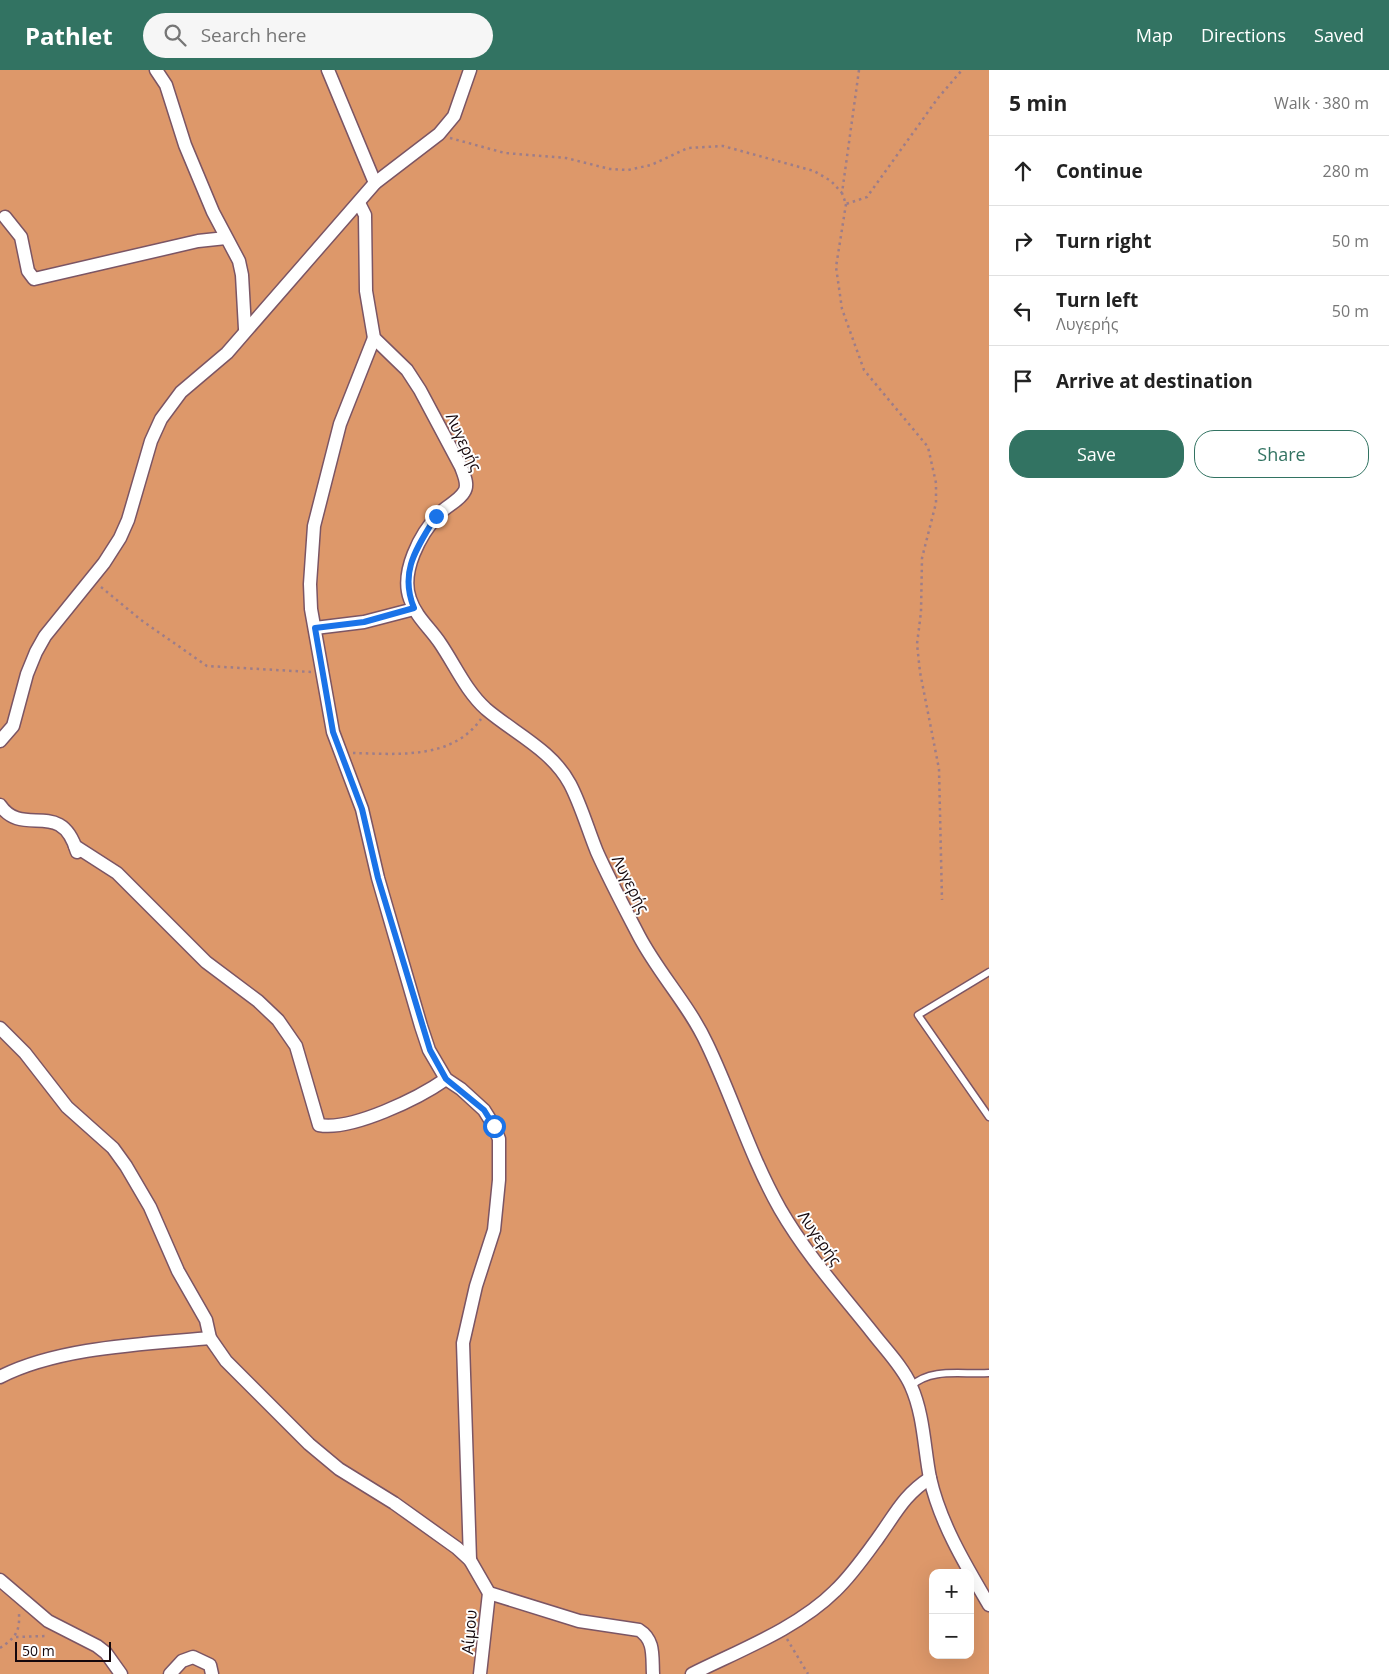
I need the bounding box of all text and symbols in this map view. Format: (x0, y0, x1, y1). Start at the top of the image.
search box (143, 13, 493, 58)
text: Pathlet (25, 19, 113, 52)
icon: search (161, 21, 189, 49)
text: Search here (201, 22, 307, 48)
text: Map (1136, 23, 1173, 47)
text: Directions (1201, 23, 1286, 47)
text: Saved (1314, 23, 1364, 47)
text: 5 min (1009, 89, 1067, 117)
text: Walk · 380 m (1274, 92, 1369, 114)
icon: ahead (1009, 157, 1037, 185)
text: Continue (1056, 158, 1143, 184)
text: 280 m (1323, 160, 1369, 182)
icon: right (1009, 227, 1037, 255)
text: Turn right (1056, 228, 1151, 254)
text: 50 m (1332, 230, 1369, 252)
text: Turn left (1056, 287, 1138, 313)
icon: left (1009, 297, 1037, 325)
text: 50 m (1332, 300, 1369, 322)
text: Λυγερής (1056, 313, 1118, 335)
icon: arrive (1009, 367, 1037, 395)
text: Arrive at destination (1056, 368, 1253, 394)
street label: Λυγερής (441, 409, 487, 475)
button: Save (1009, 430, 1184, 478)
button: Share (1194, 430, 1369, 478)
route end (425, 505, 448, 528)
street label: Λυγερής (607, 851, 655, 917)
route start (483, 1115, 506, 1138)
street label: Λυγερής (793, 1206, 847, 1270)
map controls (929, 1569, 974, 1659)
button: + (929, 1569, 974, 1614)
street label: Αίμου (456, 1609, 482, 1655)
button: − (929, 1614, 974, 1659)
scale bar (15, 1639, 111, 1662)
text: 50 m (22, 1641, 55, 1660)

